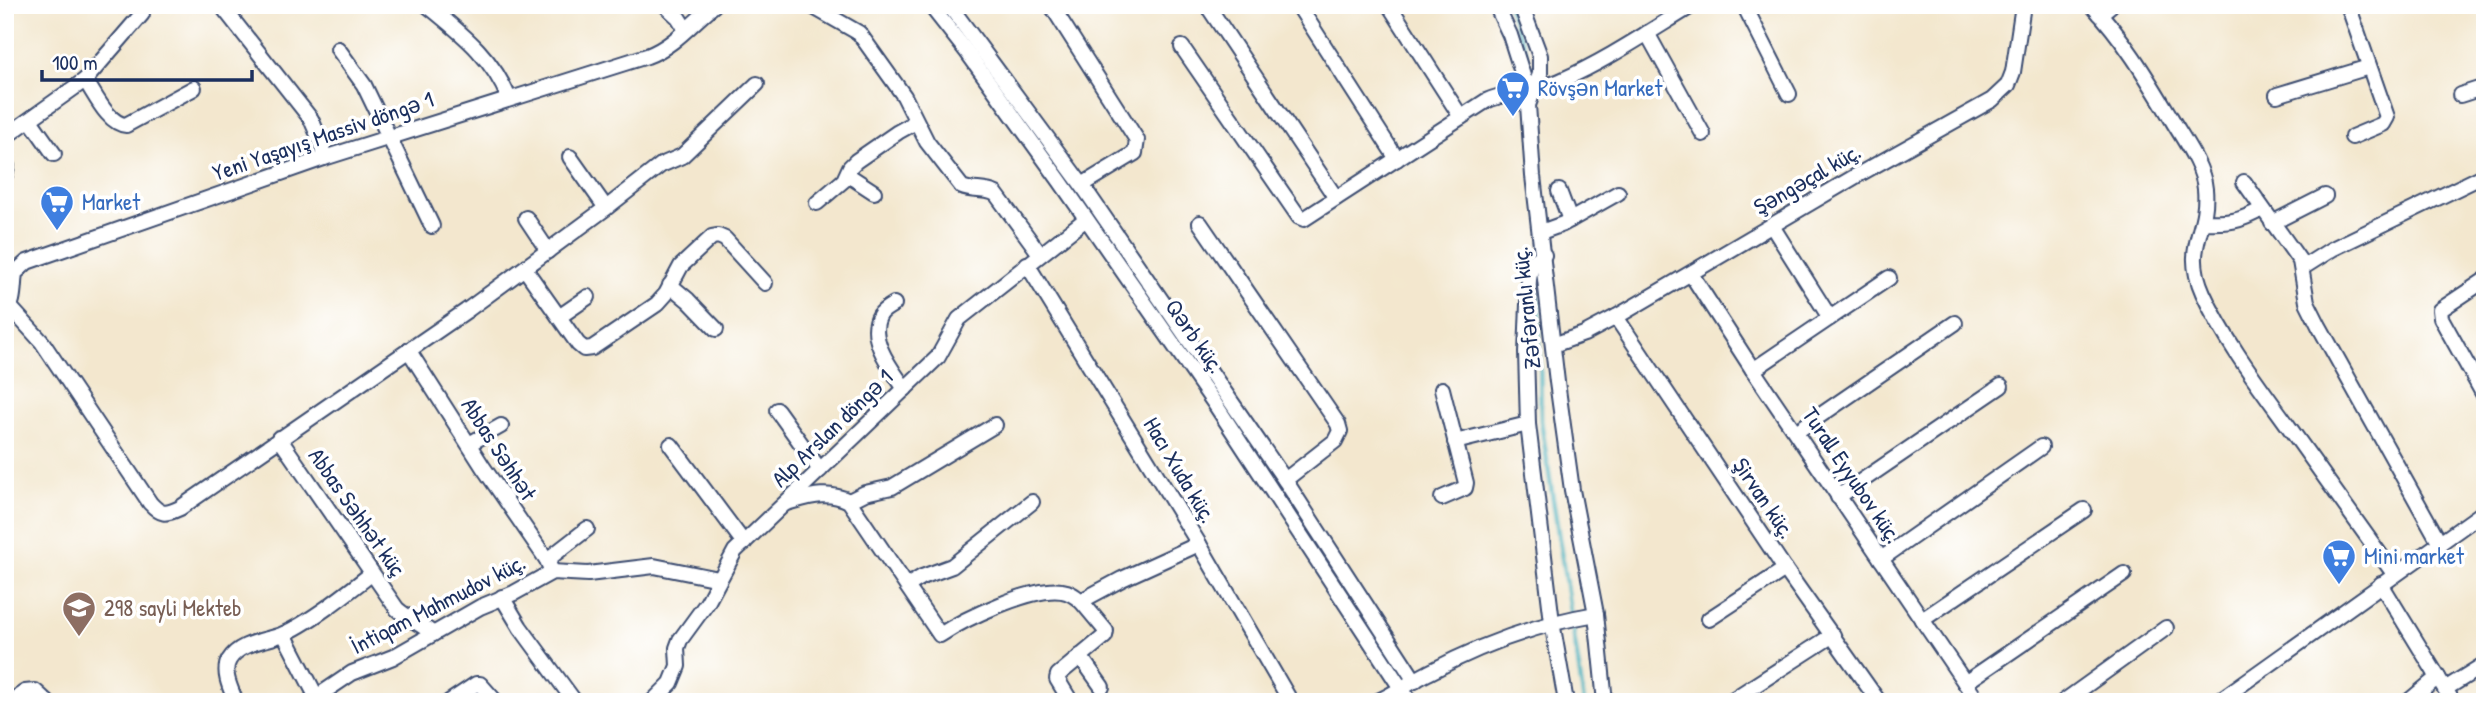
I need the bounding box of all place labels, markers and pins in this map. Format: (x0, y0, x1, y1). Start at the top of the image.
supermarket icon: Rövşən Market (1494, 69, 1532, 118)
place label: Rövşən Market (1538, 72, 1663, 103)
supermarket icon: Market (38, 183, 76, 232)
place label: Market (82, 186, 141, 217)
supermarket icon: Mini market (2320, 537, 2358, 586)
place label: Mini market (2364, 540, 2465, 571)
school or university icon: 298 sayli Mekteb (60, 589, 98, 638)
place label: 298 sayli Mekteb (104, 592, 242, 623)

